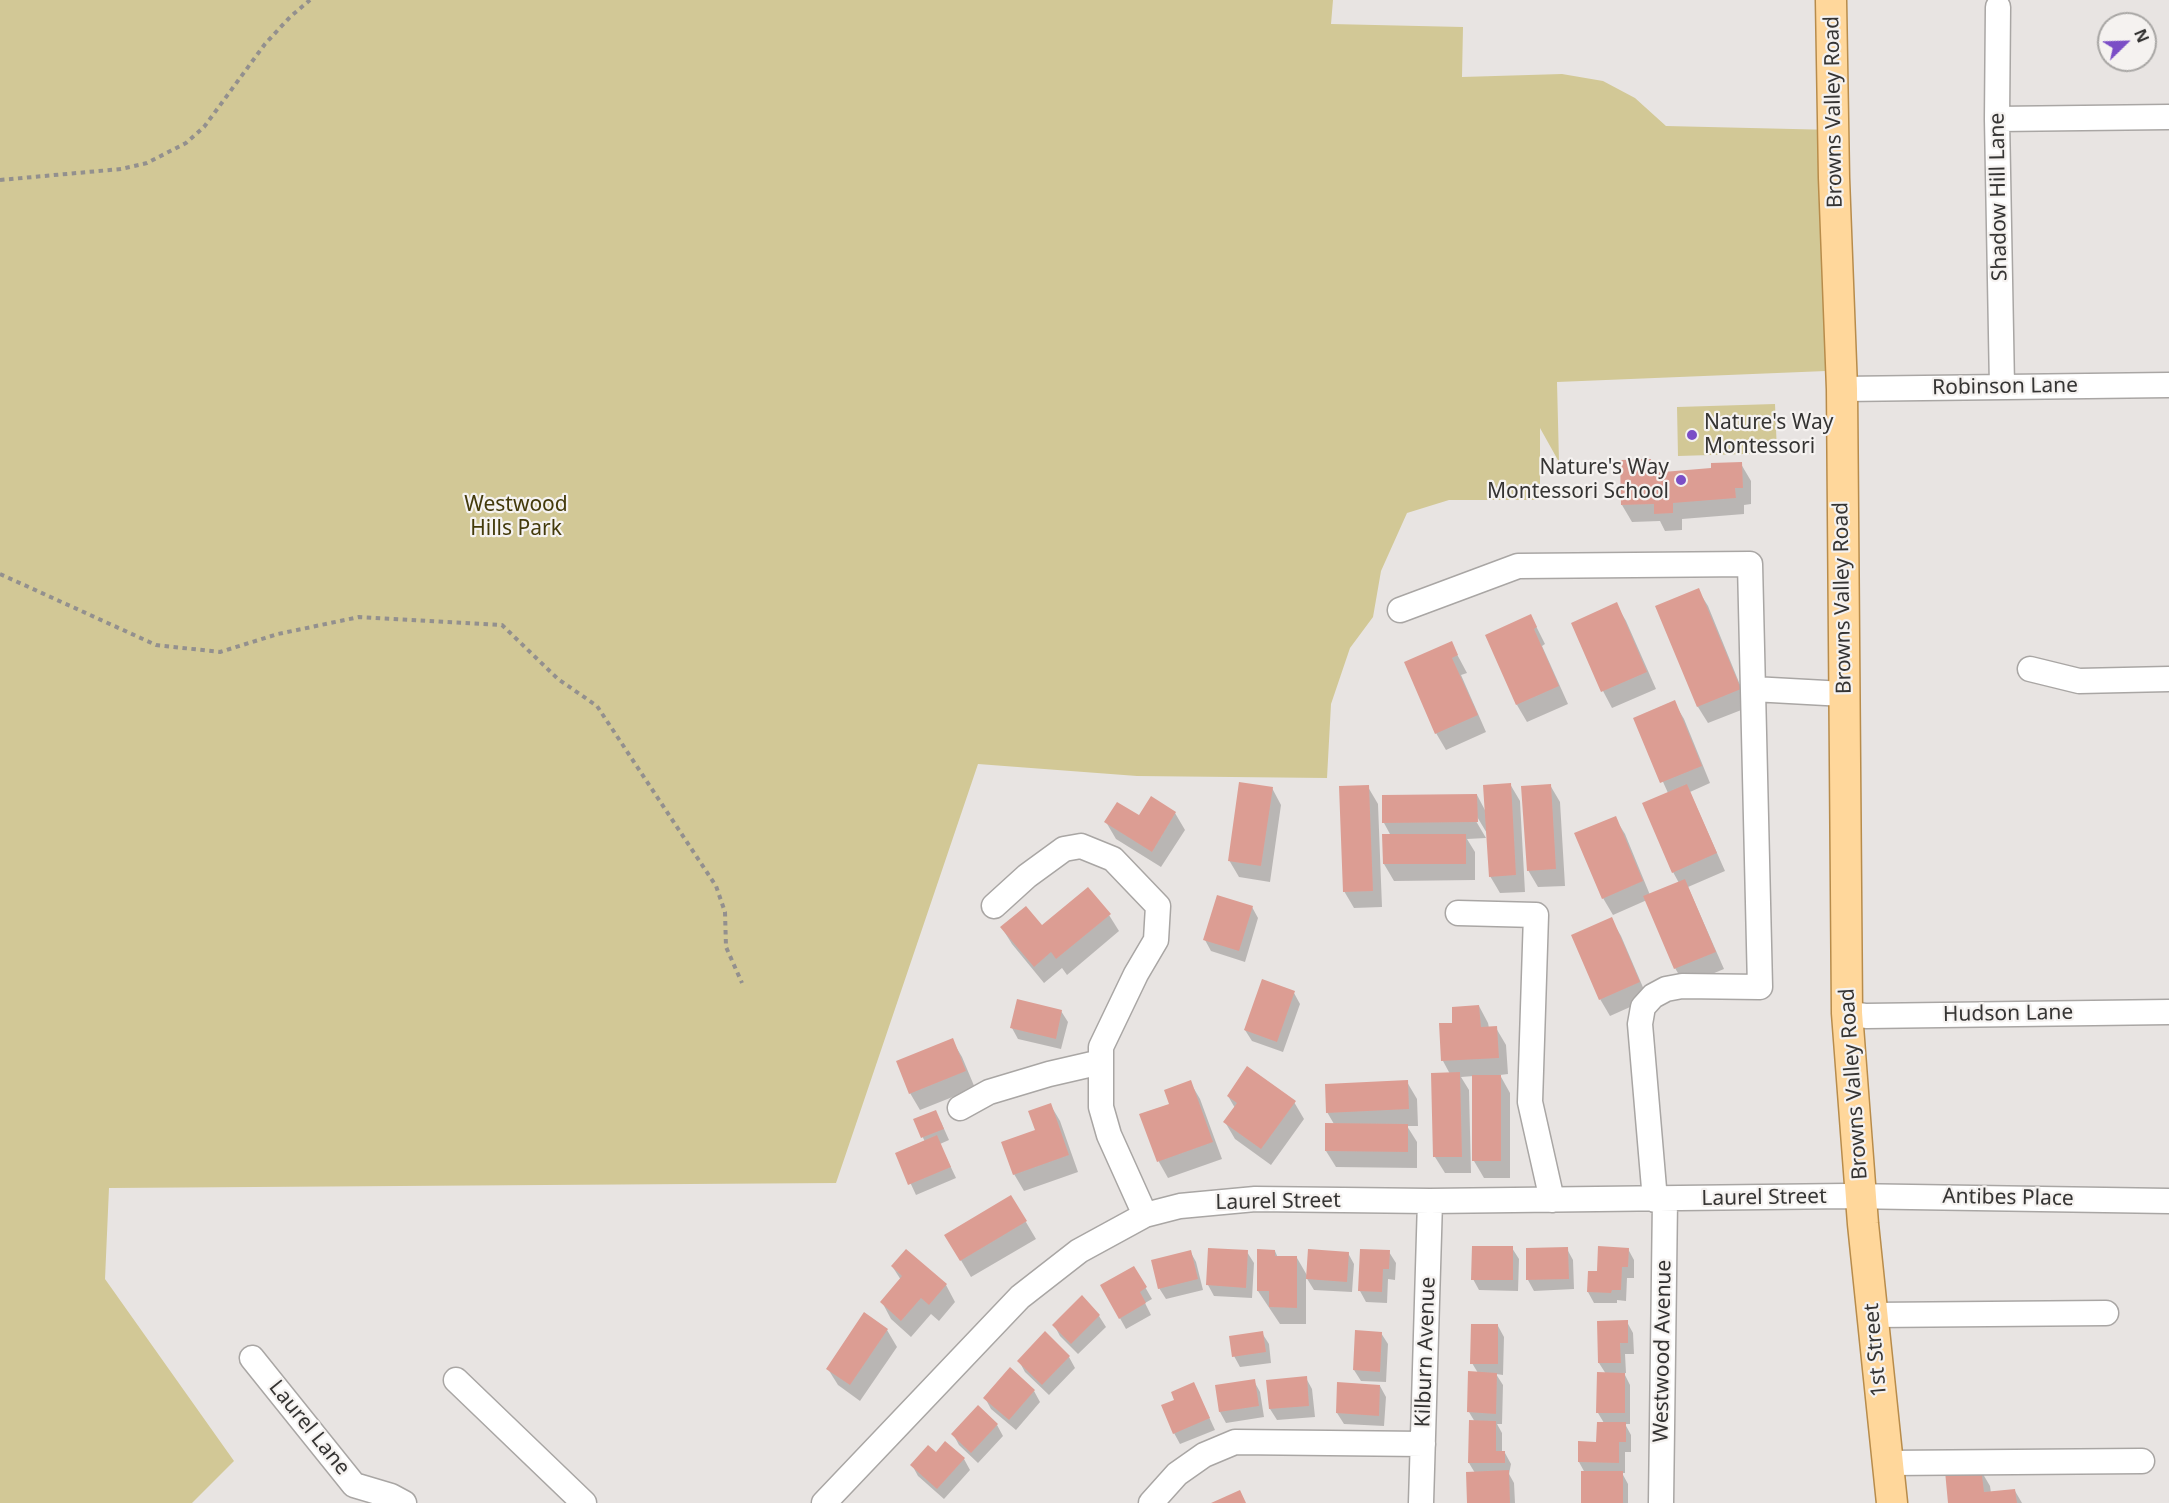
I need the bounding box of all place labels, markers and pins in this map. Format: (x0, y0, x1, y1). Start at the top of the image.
place label: Nature's Way Montessori (1704, 410, 1833, 460)
marker: Nature's Way Montessori (1685, 428, 1699, 442)
place label: Nature's Way Montessori School (1487, 455, 1669, 505)
marker: Nature's Way Montessori School (1674, 473, 1688, 487)

